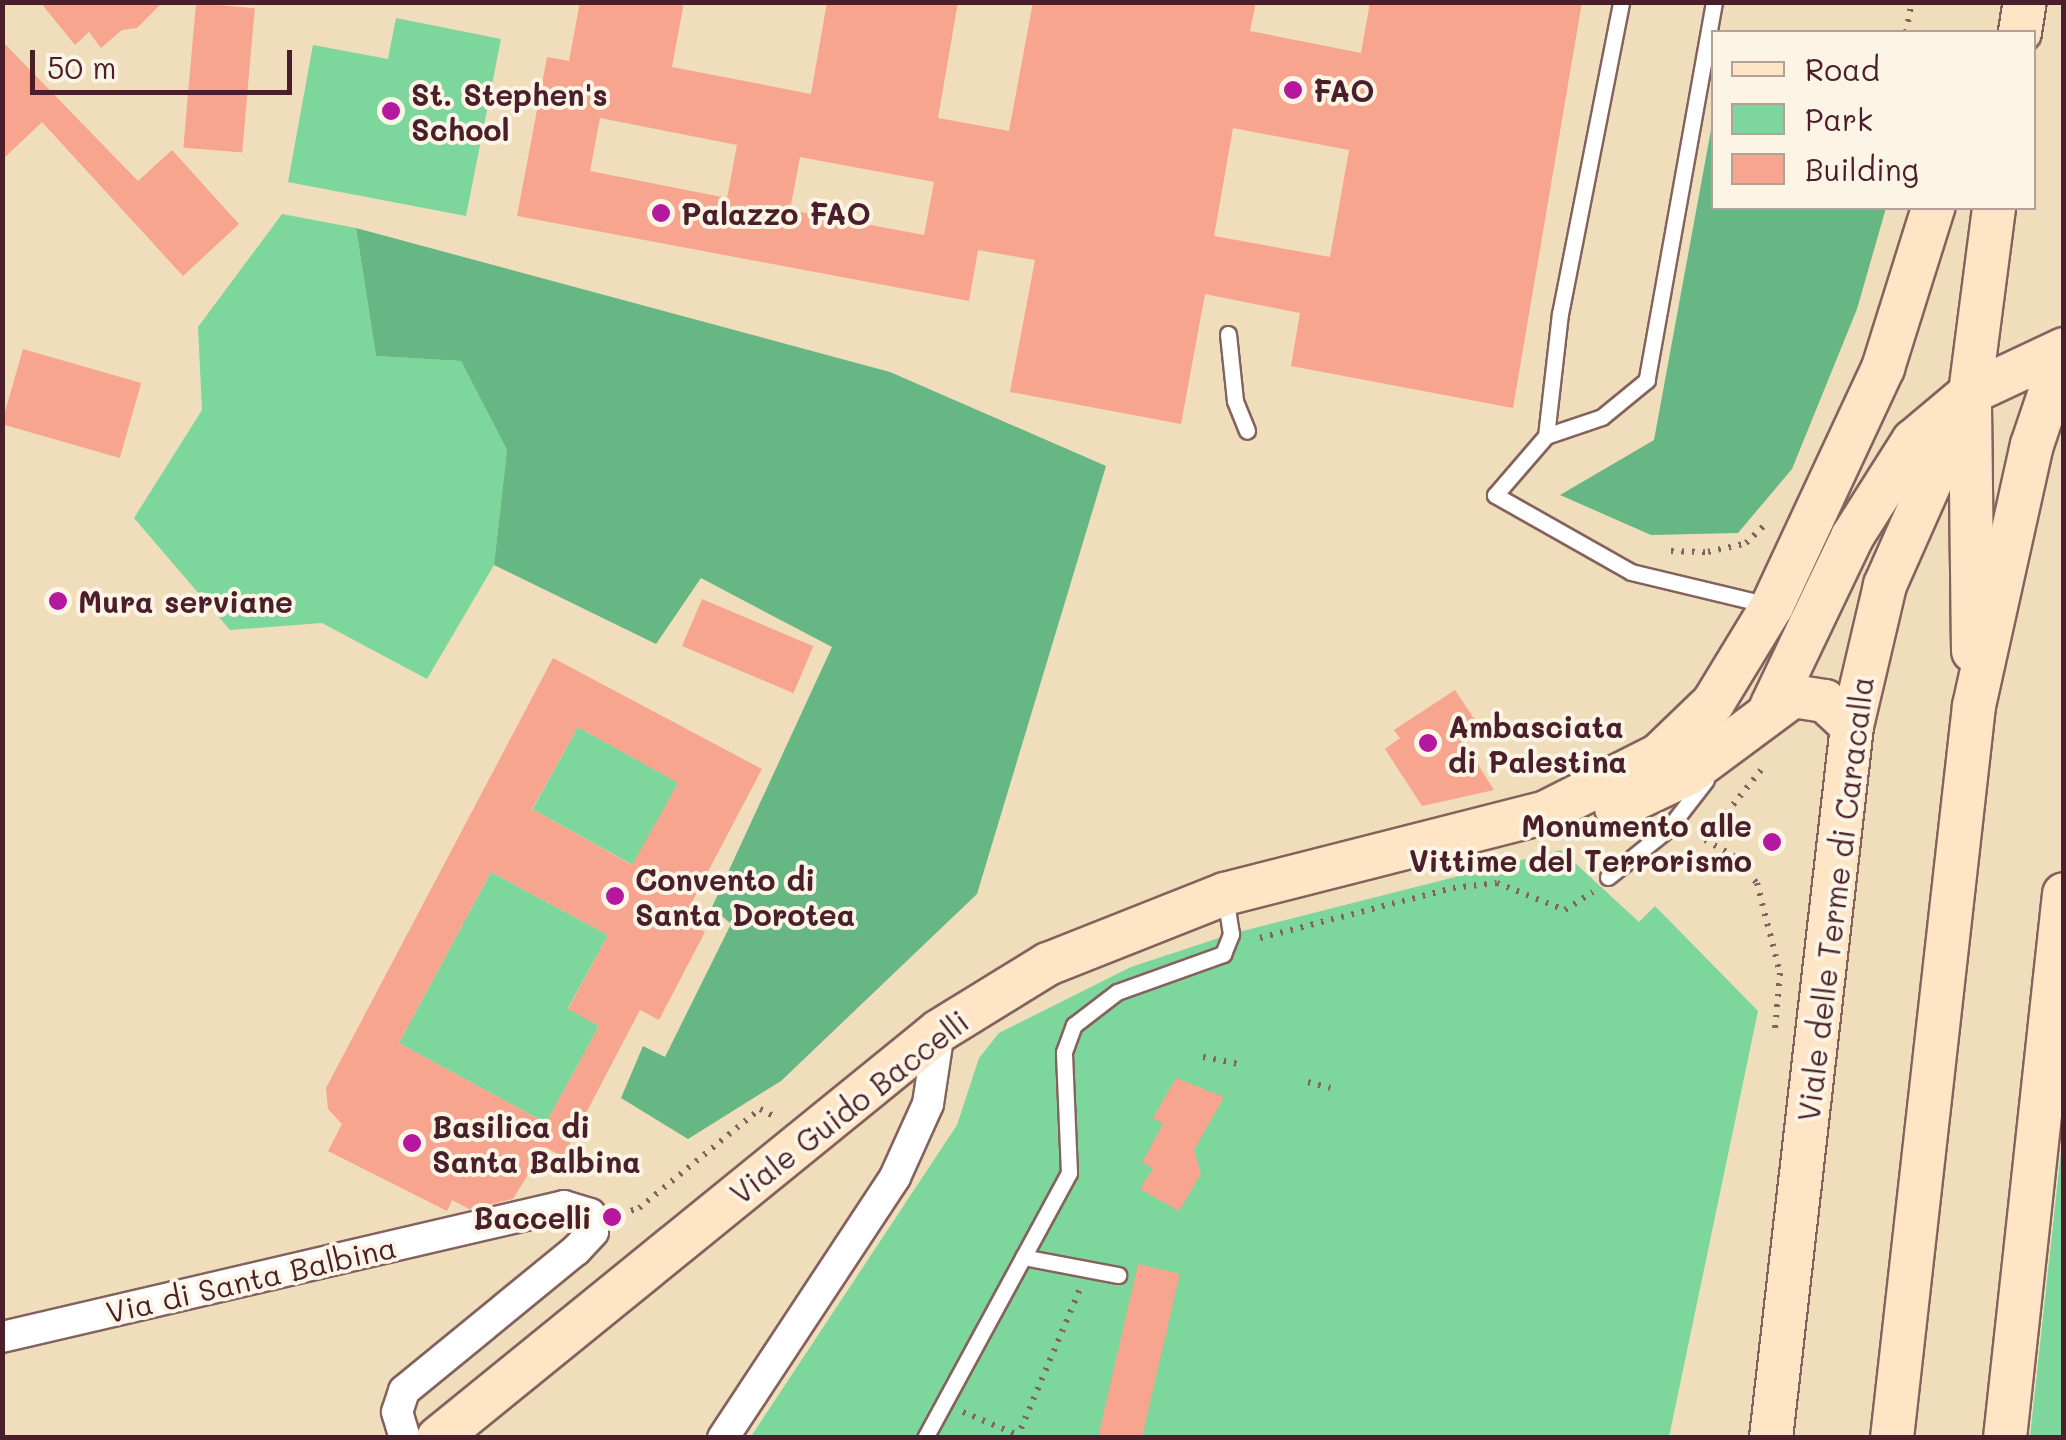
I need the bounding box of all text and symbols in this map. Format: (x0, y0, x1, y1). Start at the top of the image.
scale bar (35, 30, 298, 92)
legend (1711, 30, 2036, 210)
text: 50 m (47, 47, 117, 87)
text: Road (1805, 49, 1880, 89)
place label: FAO (1313, 72, 1374, 108)
place label: St. Stephen's School (411, 76, 608, 146)
marker: FAO (1282, 79, 1304, 101)
text: Park (1805, 99, 1873, 139)
marker: St. Stephen's School (380, 100, 402, 122)
text: Building (1805, 149, 1919, 189)
place label: Palazzo FAO (681, 195, 871, 231)
marker: Palazzo FAO (650, 202, 672, 224)
place label: Mura serviane (78, 583, 293, 619)
marker: Mura serviane (47, 590, 69, 612)
street label: Viale delle Terme di Caracalla (1790, 675, 1880, 1123)
place label: Ambasciata di Palestina (1448, 708, 1627, 778)
marker: Ambasciata di Palestina (1417, 732, 1439, 754)
place label: Monumento alle Vittime del Terrorismo (1409, 807, 1752, 878)
marker: Monumento alle Vittime del Terrorismo (1761, 831, 1783, 853)
place label: Convento di Santa Dorotea (635, 861, 855, 932)
marker: Convento di Santa Dorotea (604, 885, 626, 907)
street label: Viale Guido Baccelli (723, 1003, 975, 1211)
place label: Basilica di Santa Balbina (432, 1108, 641, 1178)
marker: Basilica di Santa Balbina (401, 1132, 423, 1154)
place label: Baccelli (473, 1199, 592, 1235)
marker: Baccelli (601, 1206, 623, 1228)
street label: Via di Santa Balbina (102, 1228, 400, 1330)

